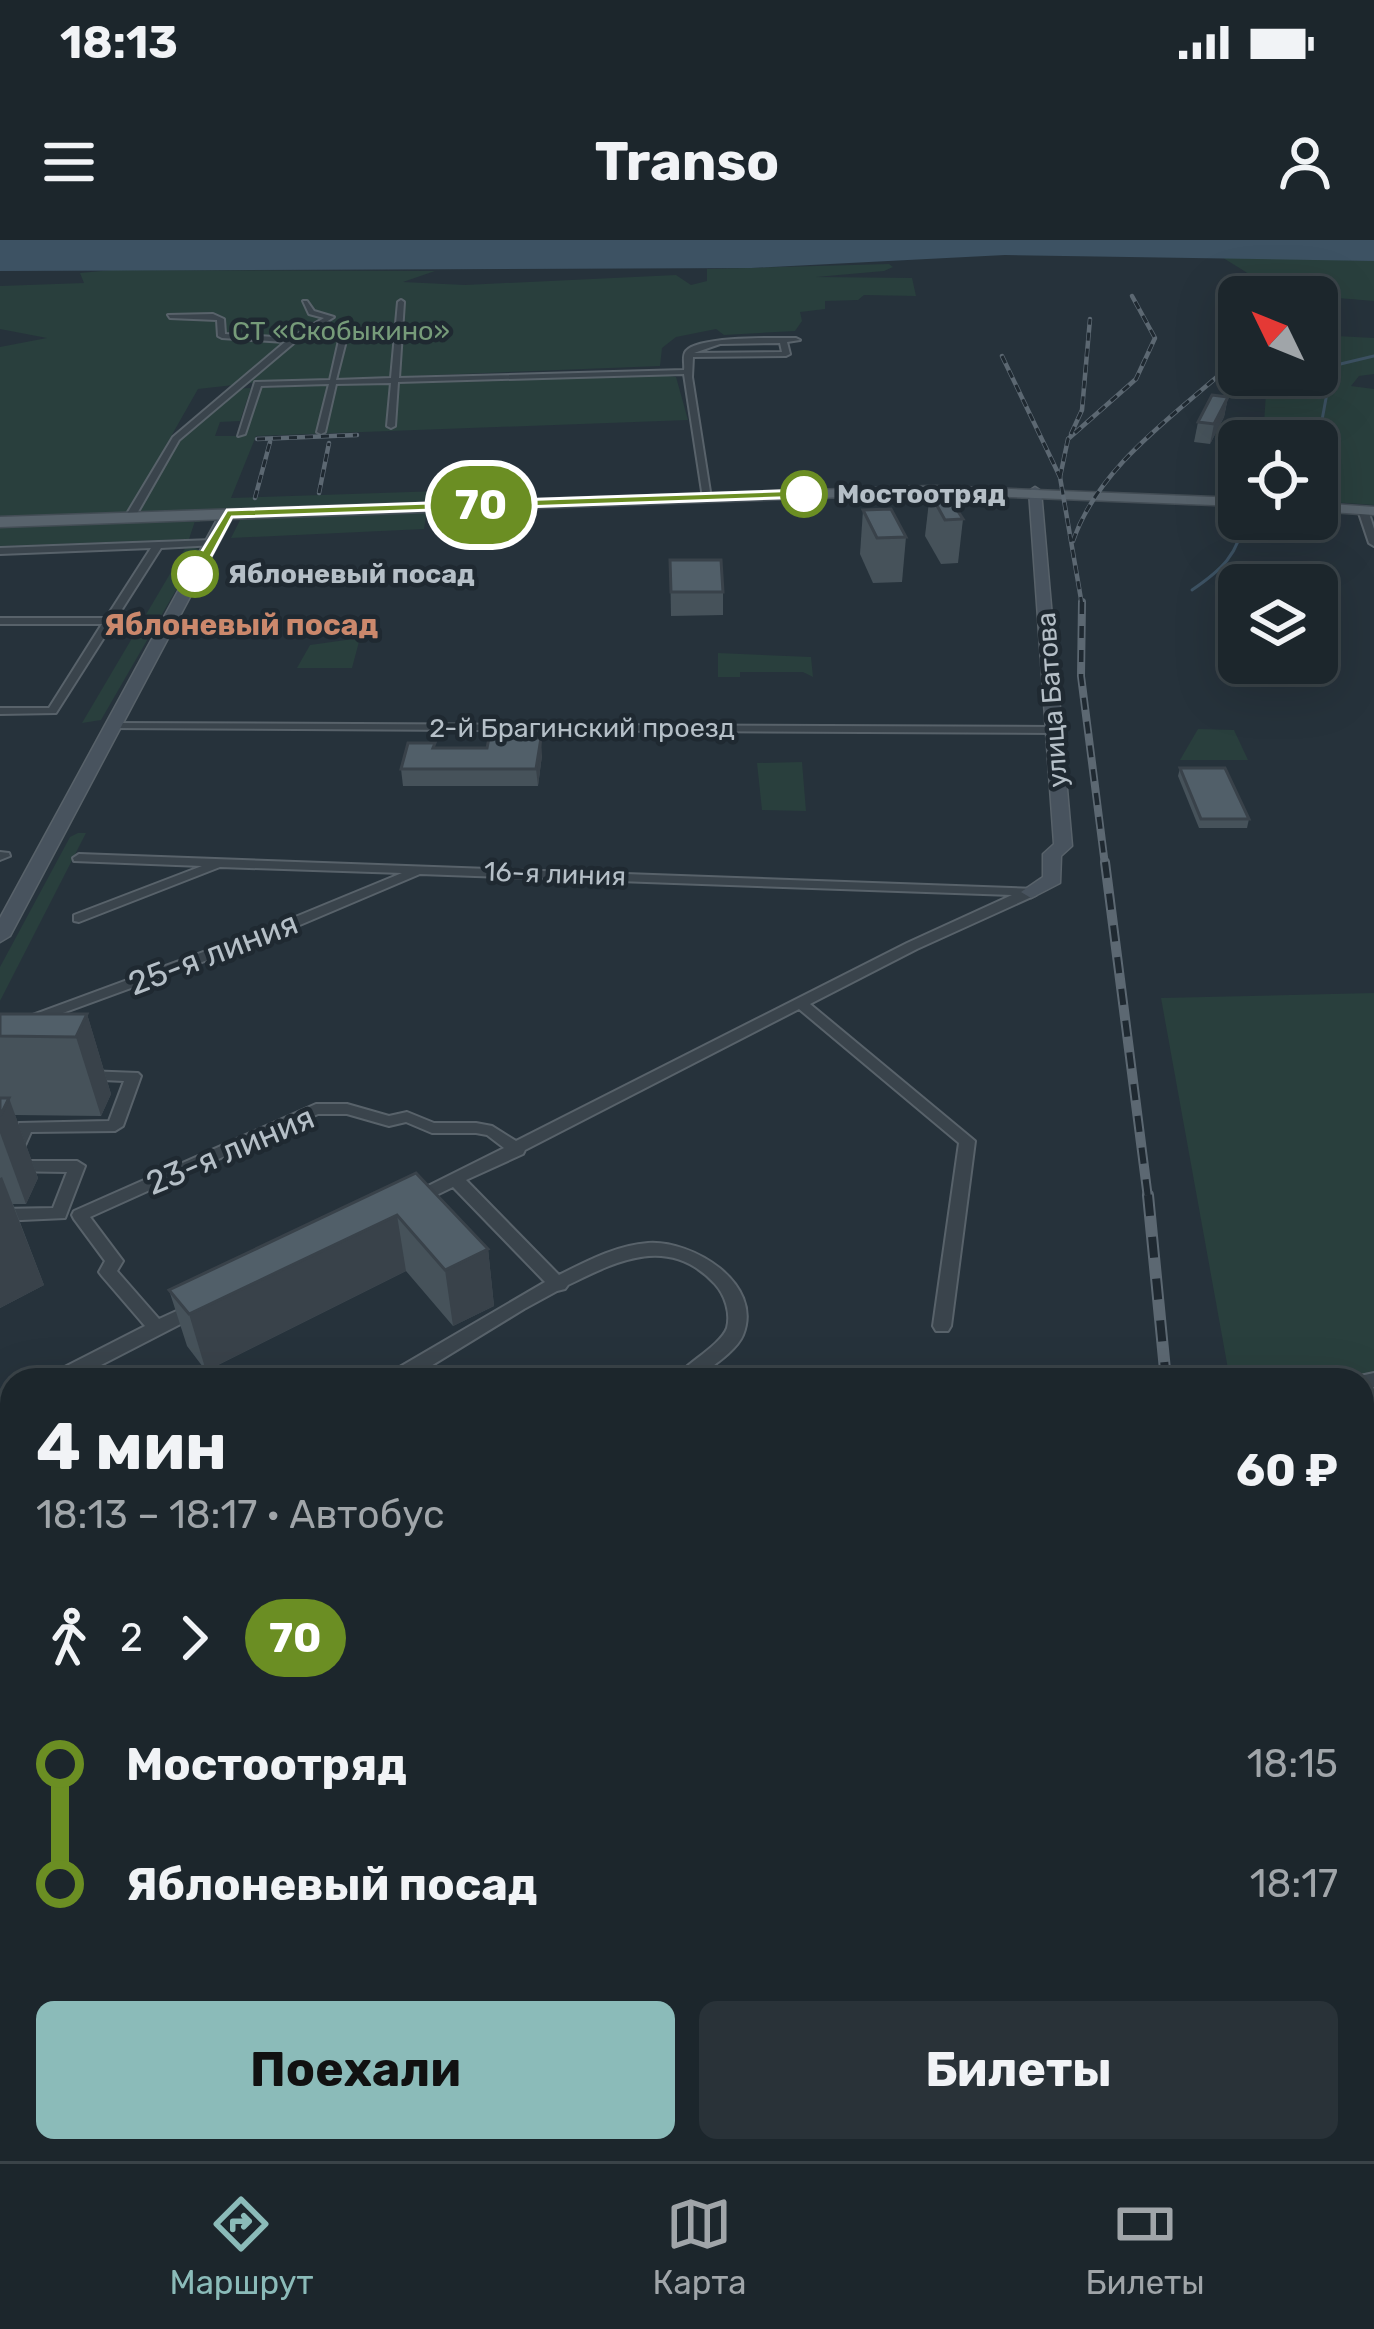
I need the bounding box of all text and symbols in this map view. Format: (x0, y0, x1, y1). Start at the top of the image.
text: 18:13 (60, 16, 178, 69)
icon: menu (36, 129, 102, 195)
icon: person (1272, 129, 1338, 195)
text: Transo (595, 130, 779, 194)
north arrow (1218, 276, 1338, 396)
map controls (1218, 276, 1338, 684)
park label: СТ «Скобыкино» (232, 315, 450, 347)
button: locate (1218, 420, 1338, 540)
line badge: 70 (427, 466, 535, 544)
marker: Мостоотряд (782, 472, 826, 516)
place label: Мостоотряд (837, 478, 1006, 510)
text: 70 (455, 480, 507, 530)
marker: Яблоневый посад (173, 552, 217, 596)
place label: Яблоневый посад (228, 558, 475, 590)
button: layers (1218, 564, 1338, 684)
district label: Яблоневый посад (104, 607, 378, 643)
street label: улица Батова (1030, 611, 1074, 789)
street label: 2-й Брагинский проезд (429, 712, 735, 744)
street label: 16-я линия (484, 856, 626, 892)
street label: 25-я линия (123, 903, 303, 1003)
street label: 23-я линия (140, 1097, 320, 1203)
text: 4 мин (36, 1407, 227, 1486)
text: 60 ₽ (1236, 1444, 1338, 1497)
text: 18:13 – 18:17 · Автобус (36, 1492, 445, 1538)
icon: walk (36, 1605, 102, 1671)
icon: forward (161, 1605, 227, 1671)
text: 70 (269, 1613, 322, 1663)
text: 2 (120, 1615, 143, 1661)
text: Мостоотряд (126, 1738, 407, 1791)
text: 18:15 (1247, 1741, 1338, 1787)
text: Яблоневый посад (126, 1858, 537, 1911)
text: 18:17 (1250, 1861, 1338, 1907)
button: Поехали (36, 2001, 675, 2139)
button: Билеты (699, 2001, 1338, 2139)
tab: Маршрут (169, 2191, 314, 2302)
tab: Карта (652, 2191, 747, 2302)
tab: Билеты (1085, 2191, 1205, 2302)

